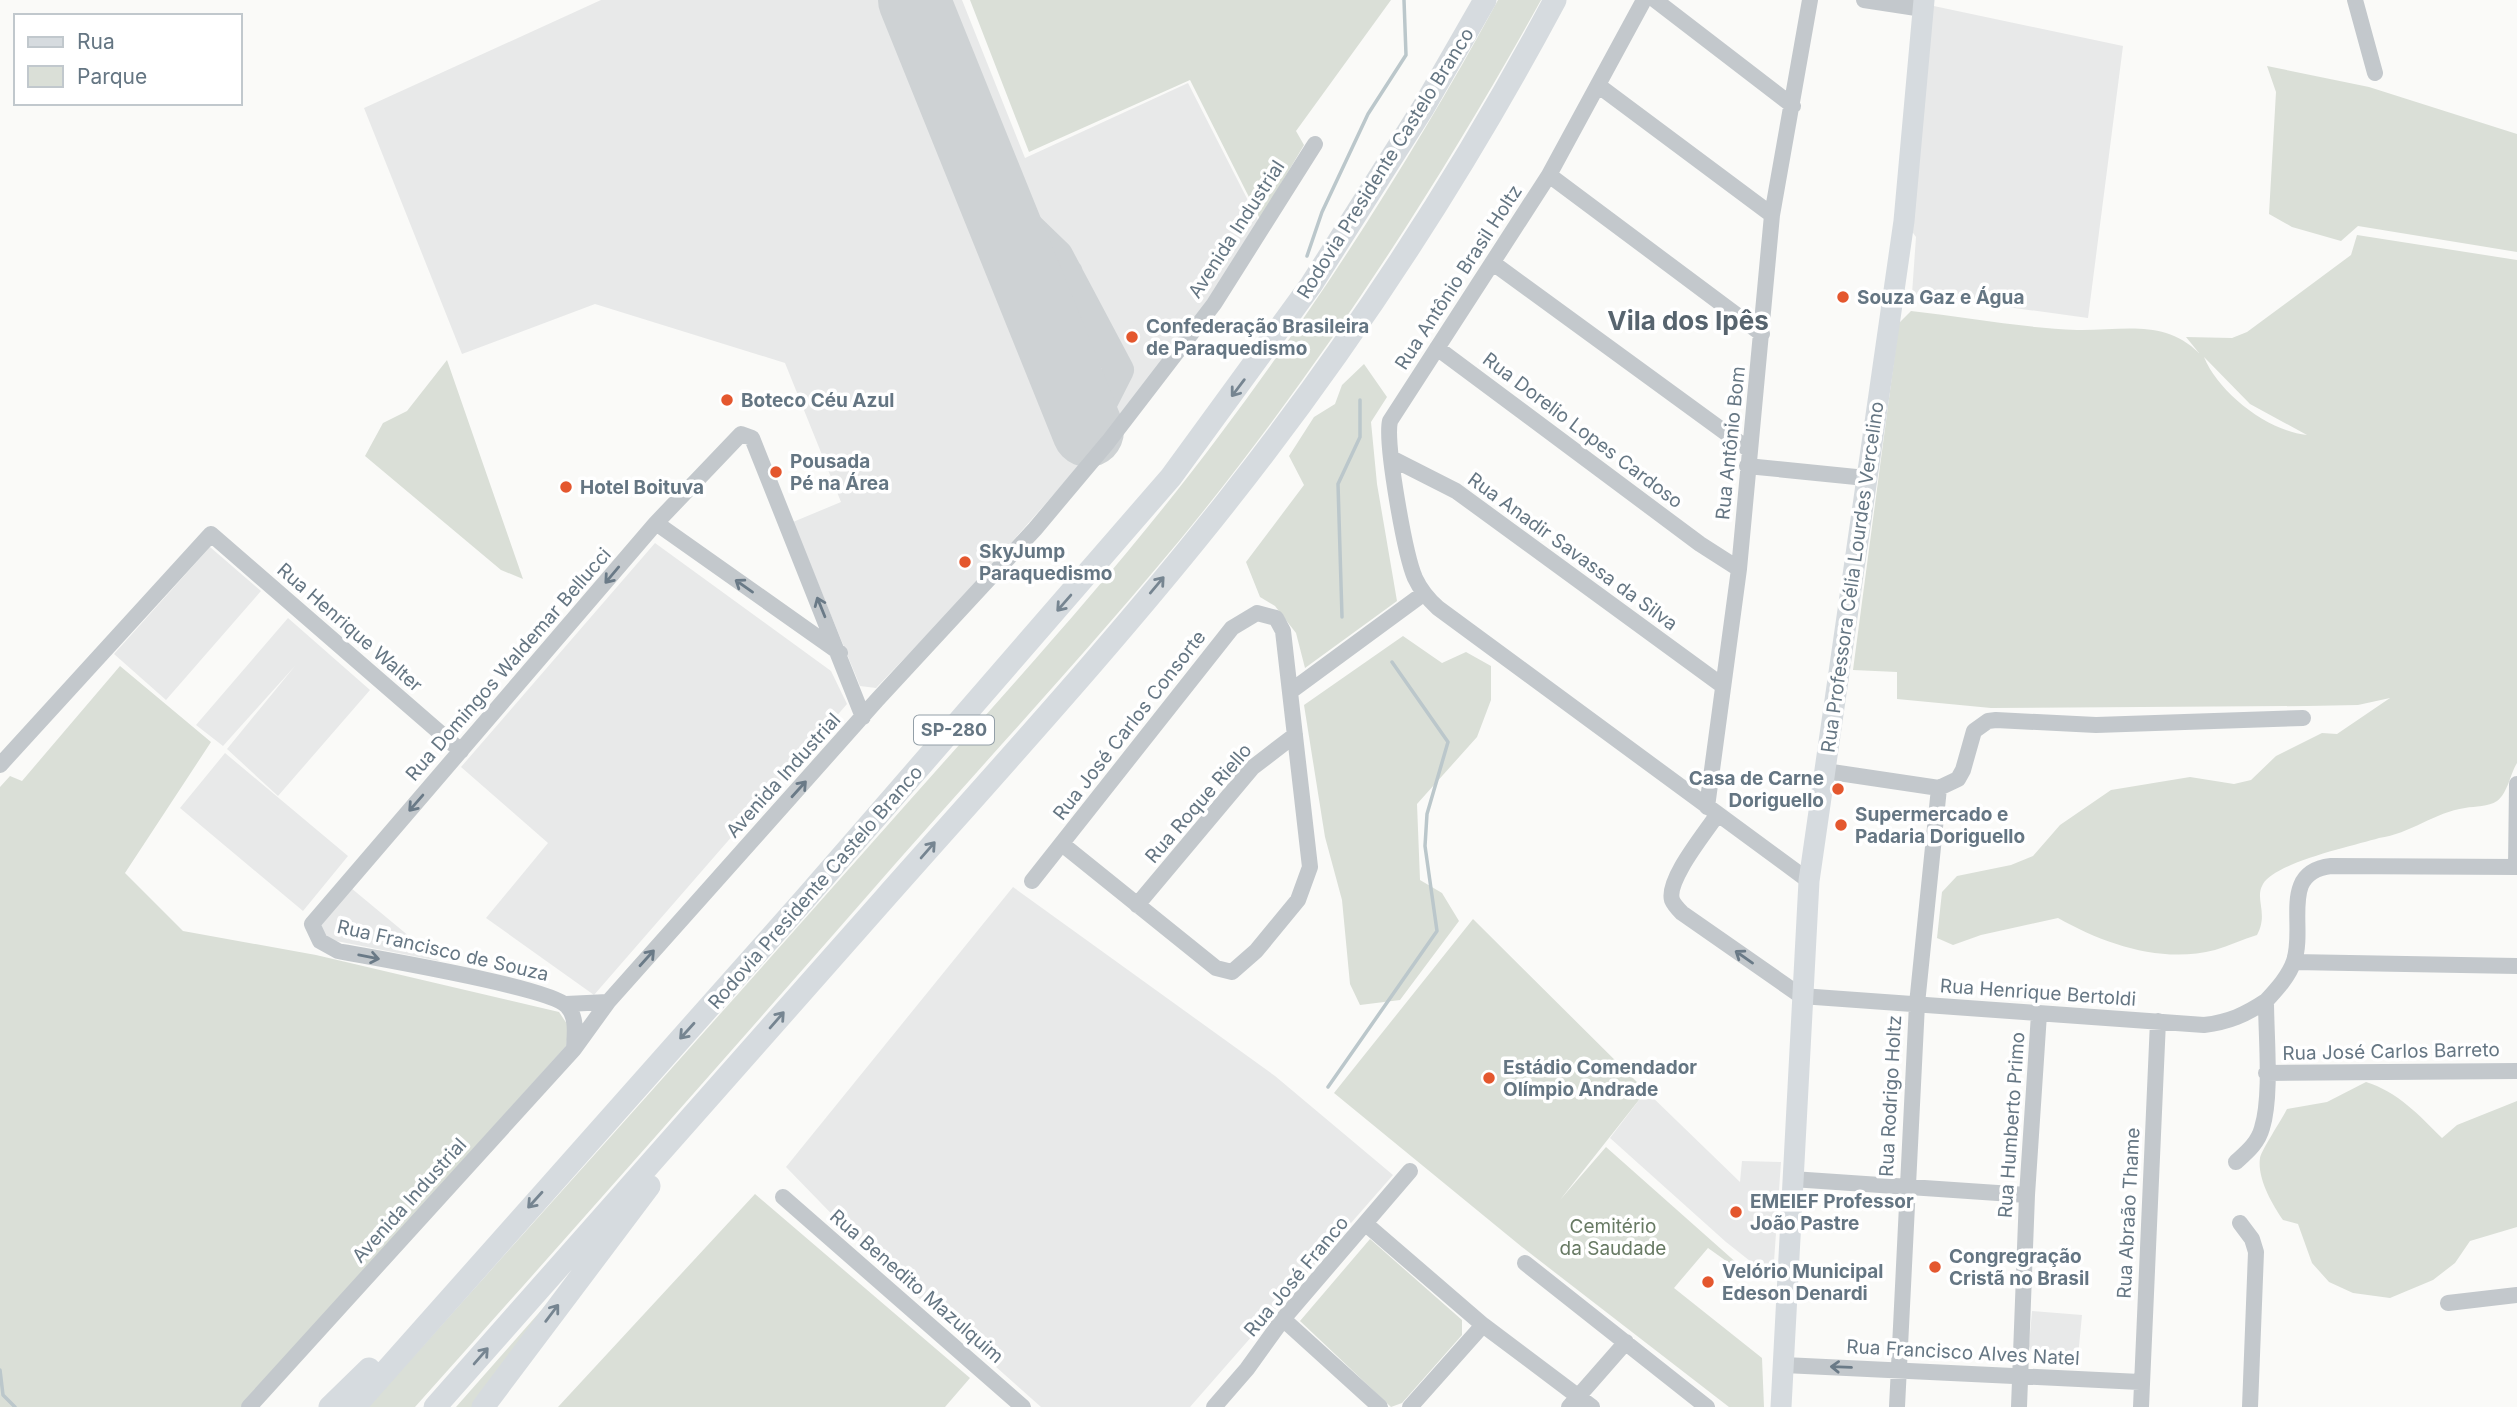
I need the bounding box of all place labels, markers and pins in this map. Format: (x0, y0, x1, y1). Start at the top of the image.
place label: Souza Gaz e Água (1857, 286, 2024, 309)
marker: Souza Gaz e Água (1835, 289, 1851, 305)
place label: Confederação Brasileira de Paraquedismo (1146, 315, 1369, 360)
marker: Confederação Brasileira de Paraquedismo (1124, 329, 1140, 345)
place label: Boteco Céu Azul (741, 389, 894, 412)
marker: Boteco Céu Azul (719, 392, 735, 408)
place label: Pousada Pé na Área (790, 450, 889, 495)
marker: Pousada Pé na Área (768, 464, 784, 480)
place label: Hotel Boituva (580, 476, 704, 499)
marker: Hotel Boituva (558, 479, 574, 495)
place label: SkyJump Paraquedismo (979, 540, 1113, 585)
marker: SkyJump Paraquedismo (957, 554, 973, 570)
place label: Casa de Carne Doriguello (1689, 767, 1824, 812)
marker: Casa de Carne Doriguello (1830, 781, 1846, 797)
place label: Supermercado e Padaria Doriguello (1855, 803, 2025, 848)
marker: Supermercado e Padaria Doriguello (1833, 817, 1849, 833)
place label: Estádio Comendador Olímpio Andrade (1503, 1056, 1697, 1101)
marker: Estádio Comendador Olímpio Andrade (1481, 1070, 1497, 1086)
place label: EMEIEF Professor João Pastre (1750, 1190, 1914, 1235)
marker: EMEIEF Professor João Pastre (1728, 1204, 1744, 1220)
place label: Congregração Cristã no Brasil (1949, 1245, 2089, 1290)
marker: Congregração Cristã no Brasil (1927, 1259, 1943, 1275)
place label: Velório Municipal Edeson Denardi (1722, 1260, 1884, 1305)
marker: Velório Municipal Edeson Denardi (1700, 1274, 1716, 1290)

